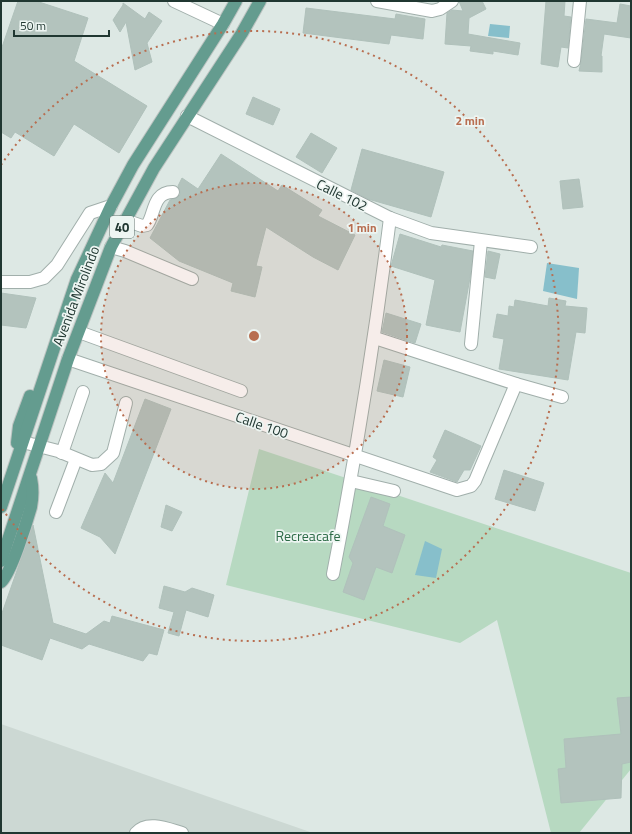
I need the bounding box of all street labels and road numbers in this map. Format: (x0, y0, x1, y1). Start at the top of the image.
street label: Calle 102 (313, 173, 371, 216)
road number: 40 (110, 216, 134, 238)
street label: Avenida Mirolindo (47, 243, 104, 349)
street label: Calle 100 (233, 406, 292, 443)

